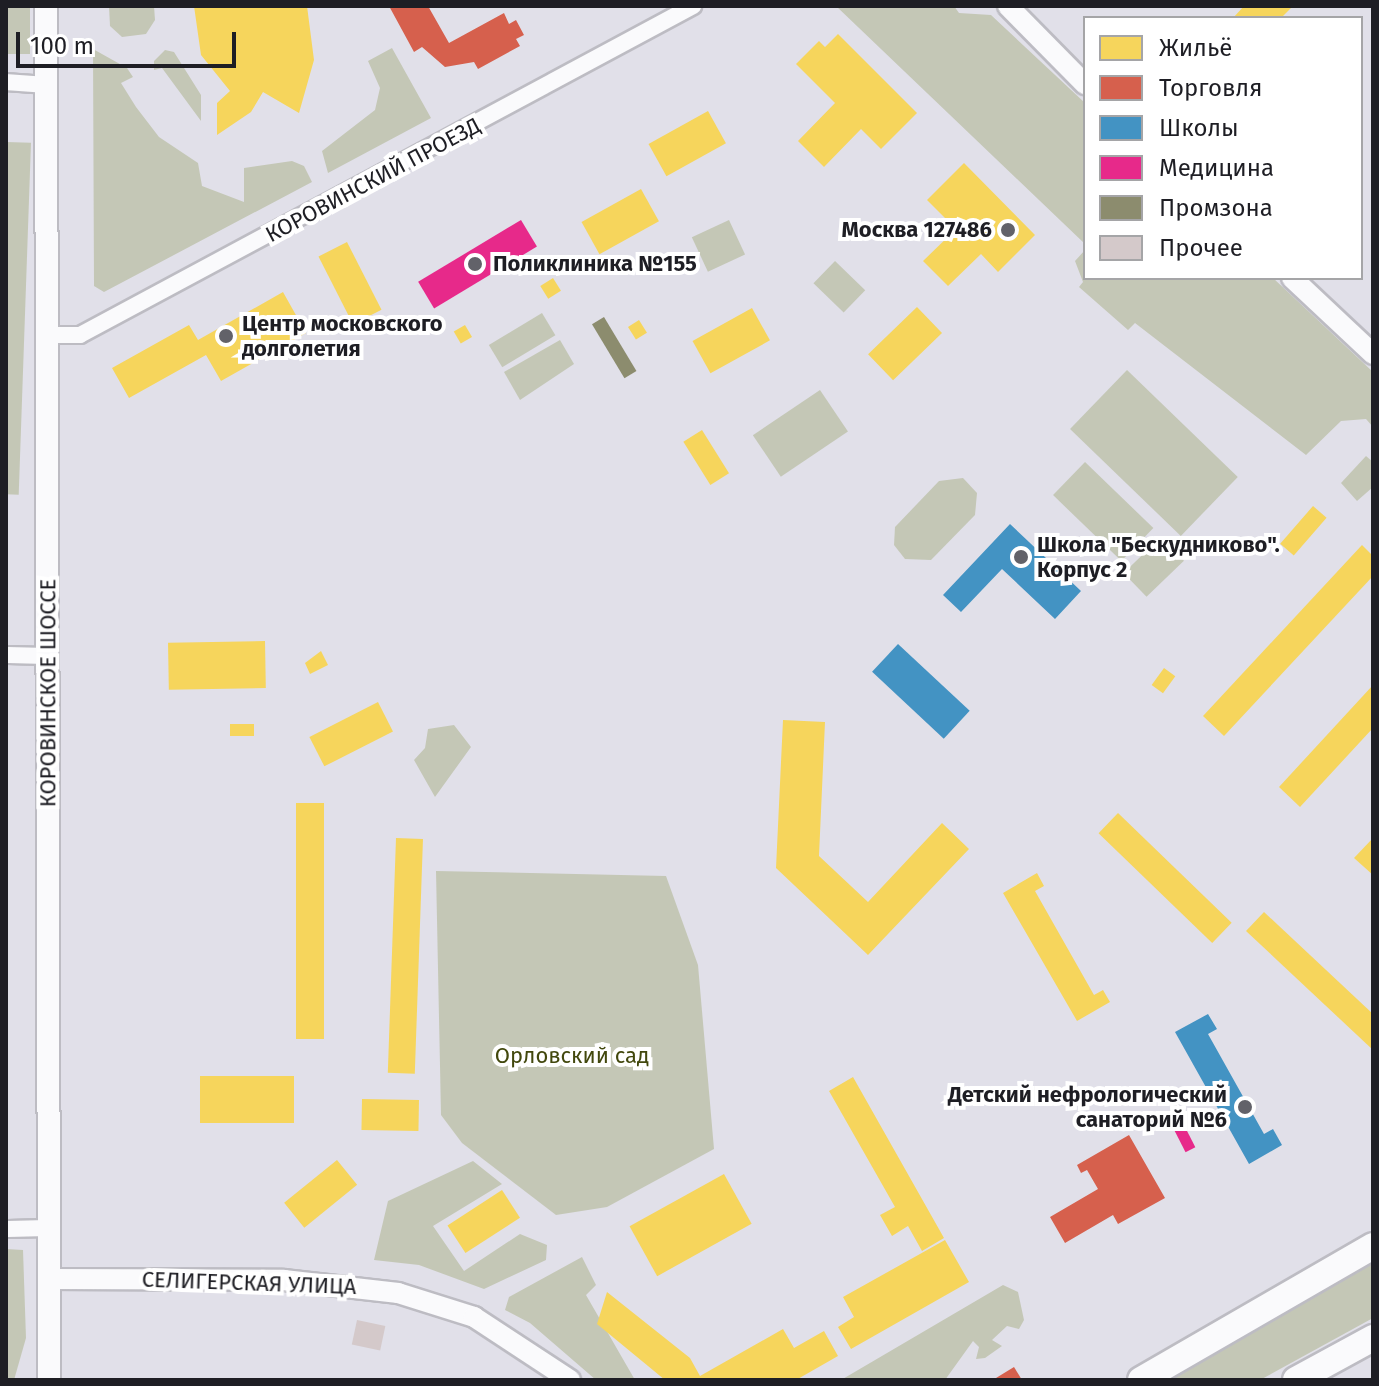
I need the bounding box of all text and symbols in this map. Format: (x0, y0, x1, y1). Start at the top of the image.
scale bar (20, 16, 240, 66)
legend (1083, 16, 1363, 280)
text: 100 m (30, 32, 94, 60)
text: Жильё (1159, 34, 1232, 62)
text: Торговля (1159, 74, 1262, 102)
street label: КОРОВИНСКИЙ ПРОЕЗД (261, 112, 485, 248)
text: Школы (1159, 114, 1239, 142)
text: Медицина (1159, 154, 1274, 182)
text: Промзона (1159, 194, 1273, 222)
place label: Москва 127486 (842, 217, 992, 243)
marker: Москва 127486 (999, 221, 1017, 239)
text: Прочее (1159, 234, 1243, 262)
place label: Поликлиника №155 (493, 251, 697, 277)
marker: Поликлиника №155 (464, 253, 486, 275)
place label: Центр московского долголетия (242, 310, 443, 362)
marker: Центр московского долголетия (217, 327, 235, 345)
place label: Школа "Бескудниково". Корпус 2 (1037, 531, 1280, 582)
marker: Школа "Бескудниково". Корпус 2 (1012, 548, 1030, 566)
street label: КОРОВИНСКОЕ ШОССЕ (35, 579, 61, 807)
park label: Орловский сад (495, 1043, 649, 1069)
place label: Детский нефрологический санаторий №6 (948, 1081, 1227, 1132)
marker: Детский нефрологический санаторий №6 (1234, 1096, 1256, 1118)
street label: СЕЛИГЕРСКАЯ УЛИЦА (141, 1266, 357, 1300)

